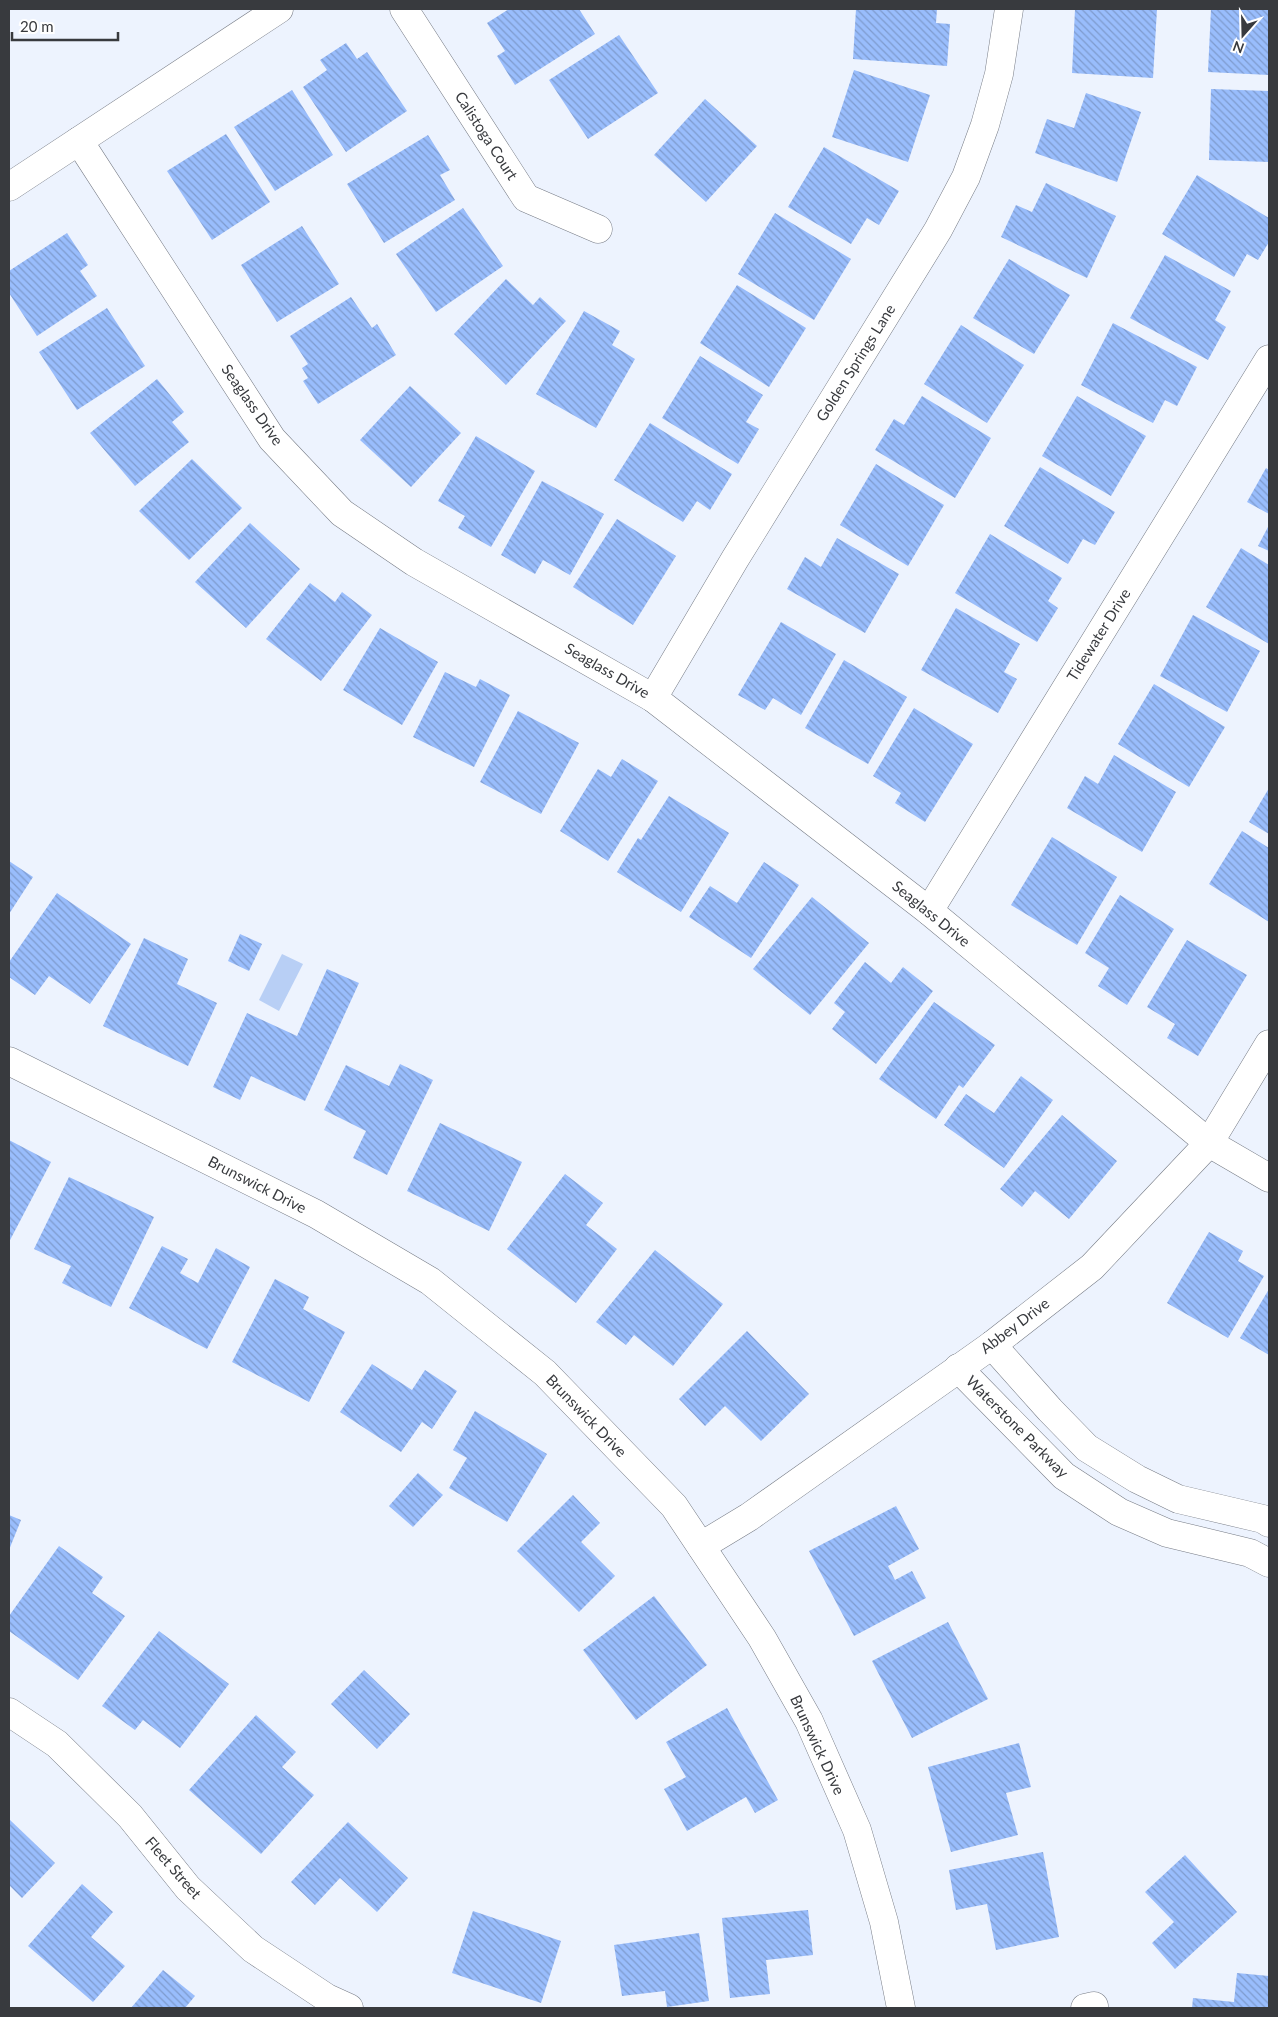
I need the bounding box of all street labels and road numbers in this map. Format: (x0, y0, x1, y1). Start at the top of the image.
street label: Calistoga Court (452, 88, 522, 183)
street label: Golden Springs Lane (812, 300, 899, 424)
street label: Seaglass Drive (218, 360, 287, 449)
street label: Tidewater Drive (1063, 585, 1134, 684)
street label: Seaglass Drive (562, 639, 653, 702)
street label: Seaglass Drive (889, 876, 974, 950)
street label: Brunswick Drive (205, 1152, 310, 1217)
street label: Abbey Drive (976, 1293, 1052, 1357)
street label: Brunswick Drive (543, 1370, 631, 1460)
street label: Waterstone Parkway (963, 1371, 1073, 1481)
street label: Brunswick Drive (787, 1692, 849, 1797)
street label: Fleet Street (142, 1833, 206, 1903)

